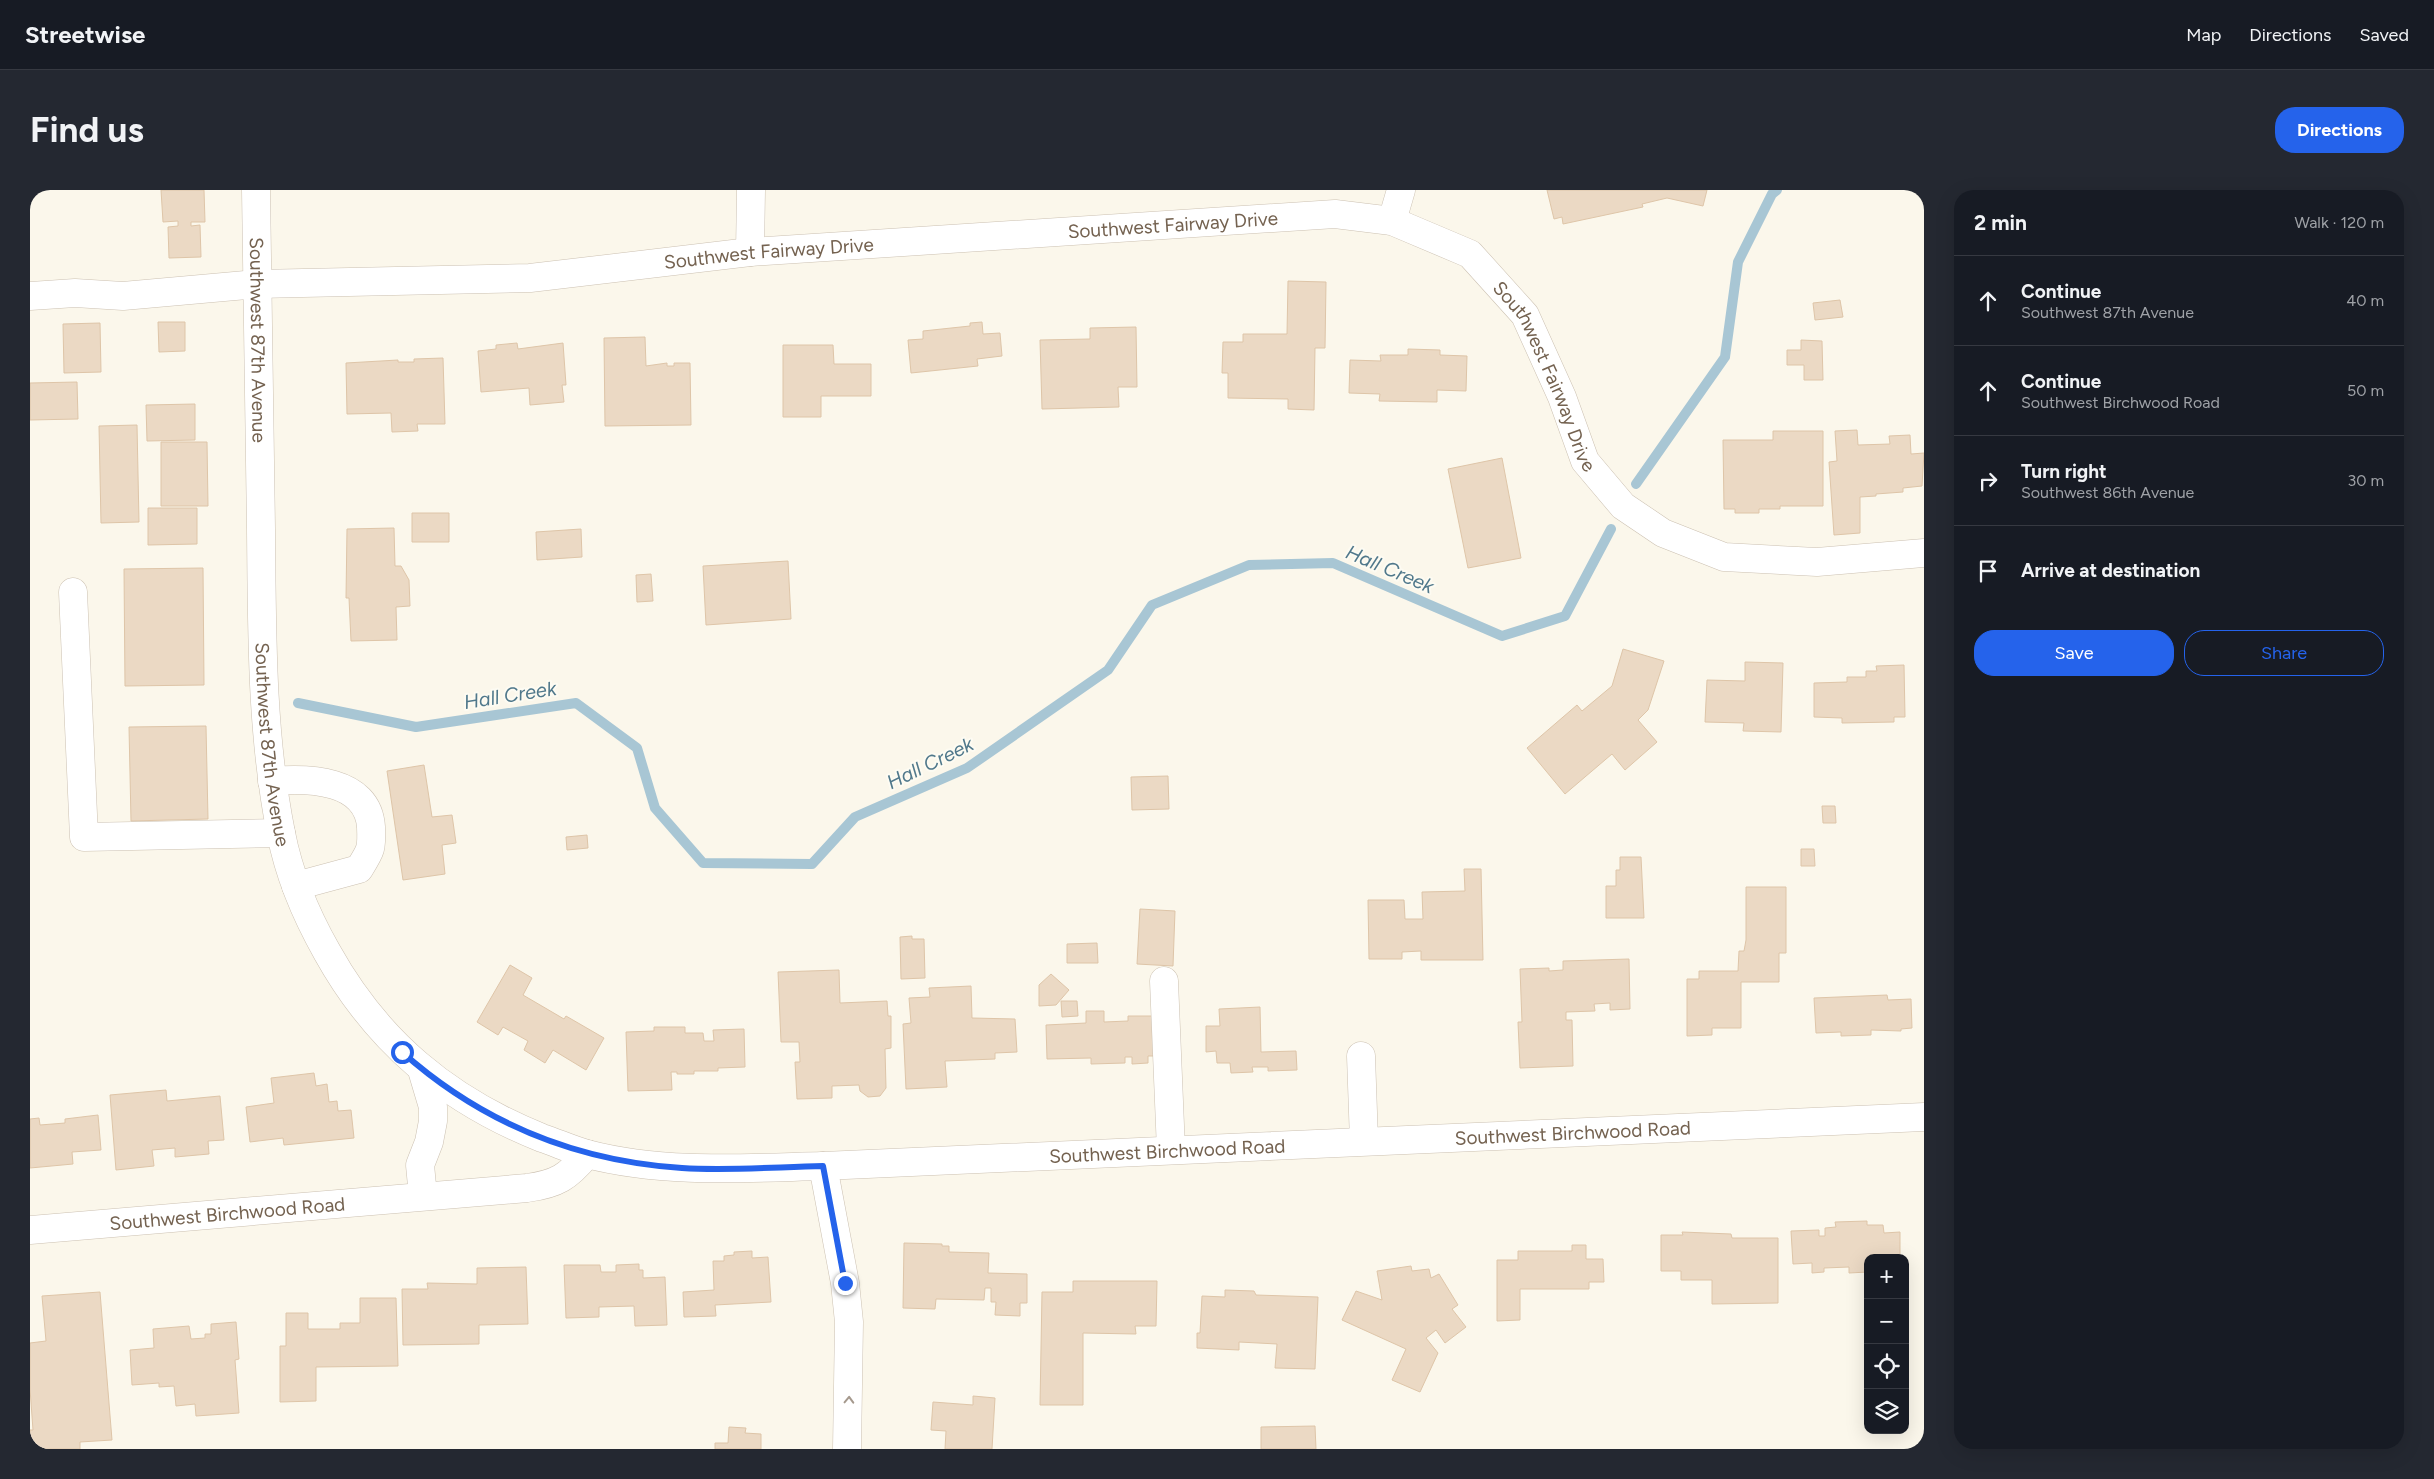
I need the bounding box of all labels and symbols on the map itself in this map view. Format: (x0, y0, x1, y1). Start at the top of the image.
street label: Southwest Fairway Drive (1067, 206, 1279, 243)
street label: Southwest Fairway Drive (663, 232, 874, 274)
street label: Southwest 87th Avenue (245, 237, 271, 443)
street label: Southwest Fairway Drive (1488, 276, 1601, 476)
water label: Hall Creek (1342, 540, 1439, 599)
street label: Southwest 87th Avenue (251, 642, 295, 849)
water label: Hall Creek (462, 676, 559, 714)
water label: Hall Creek (883, 731, 978, 794)
route start (391, 1041, 414, 1064)
street label: Southwest Birchwood Road (1454, 1116, 1691, 1149)
street label: Southwest Birchwood Road (1049, 1134, 1286, 1167)
street label: Southwest Birchwood Road (109, 1192, 346, 1235)
route end (834, 1272, 857, 1295)
one-way arrow (843, 1396, 854, 1404)

